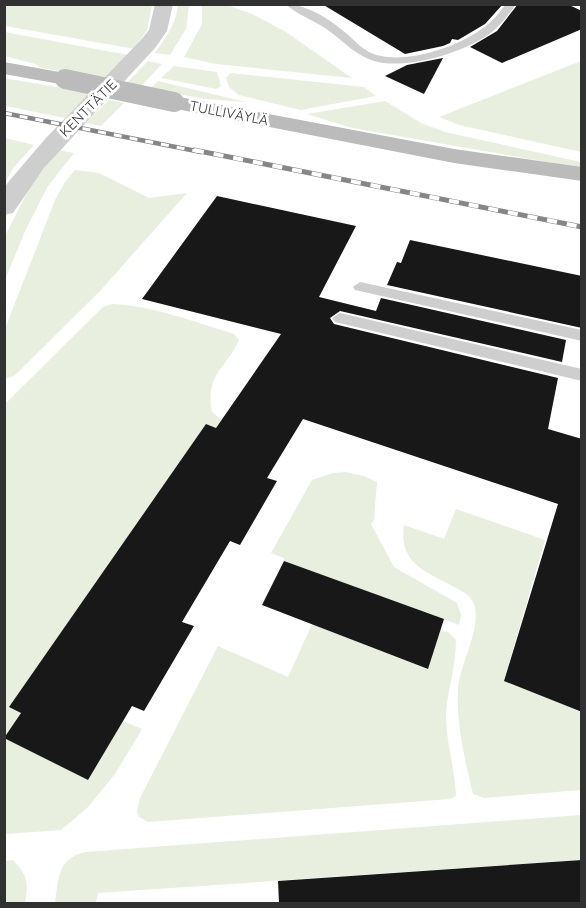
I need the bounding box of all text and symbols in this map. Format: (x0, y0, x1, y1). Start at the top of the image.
street label: KENTTÄTIE (56, 75, 121, 140)
street label: TULLIVÄYLÄ (188, 97, 270, 129)

